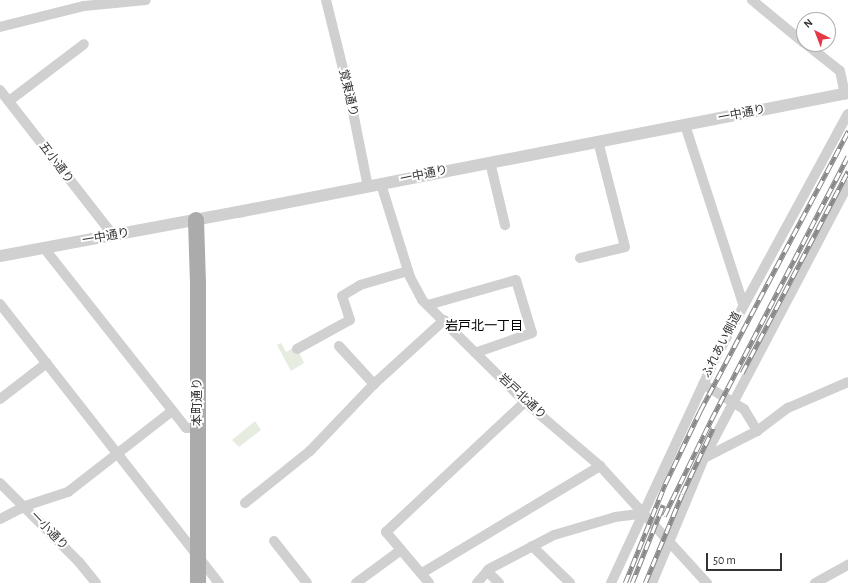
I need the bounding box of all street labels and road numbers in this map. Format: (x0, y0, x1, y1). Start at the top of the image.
street label: 覚東通り (336, 68, 360, 118)
street label: 一中通り (717, 102, 767, 126)
street label: 五小通り (36, 139, 76, 187)
street label: 一中通り (399, 163, 449, 187)
street label: 一中通り (81, 226, 131, 248)
street label: ふれあい側道 (699, 310, 745, 380)
street label: 岩戸北通り (495, 371, 549, 423)
street label: 本町通り (191, 378, 205, 426)
street label: 一小通り (27, 509, 71, 553)

